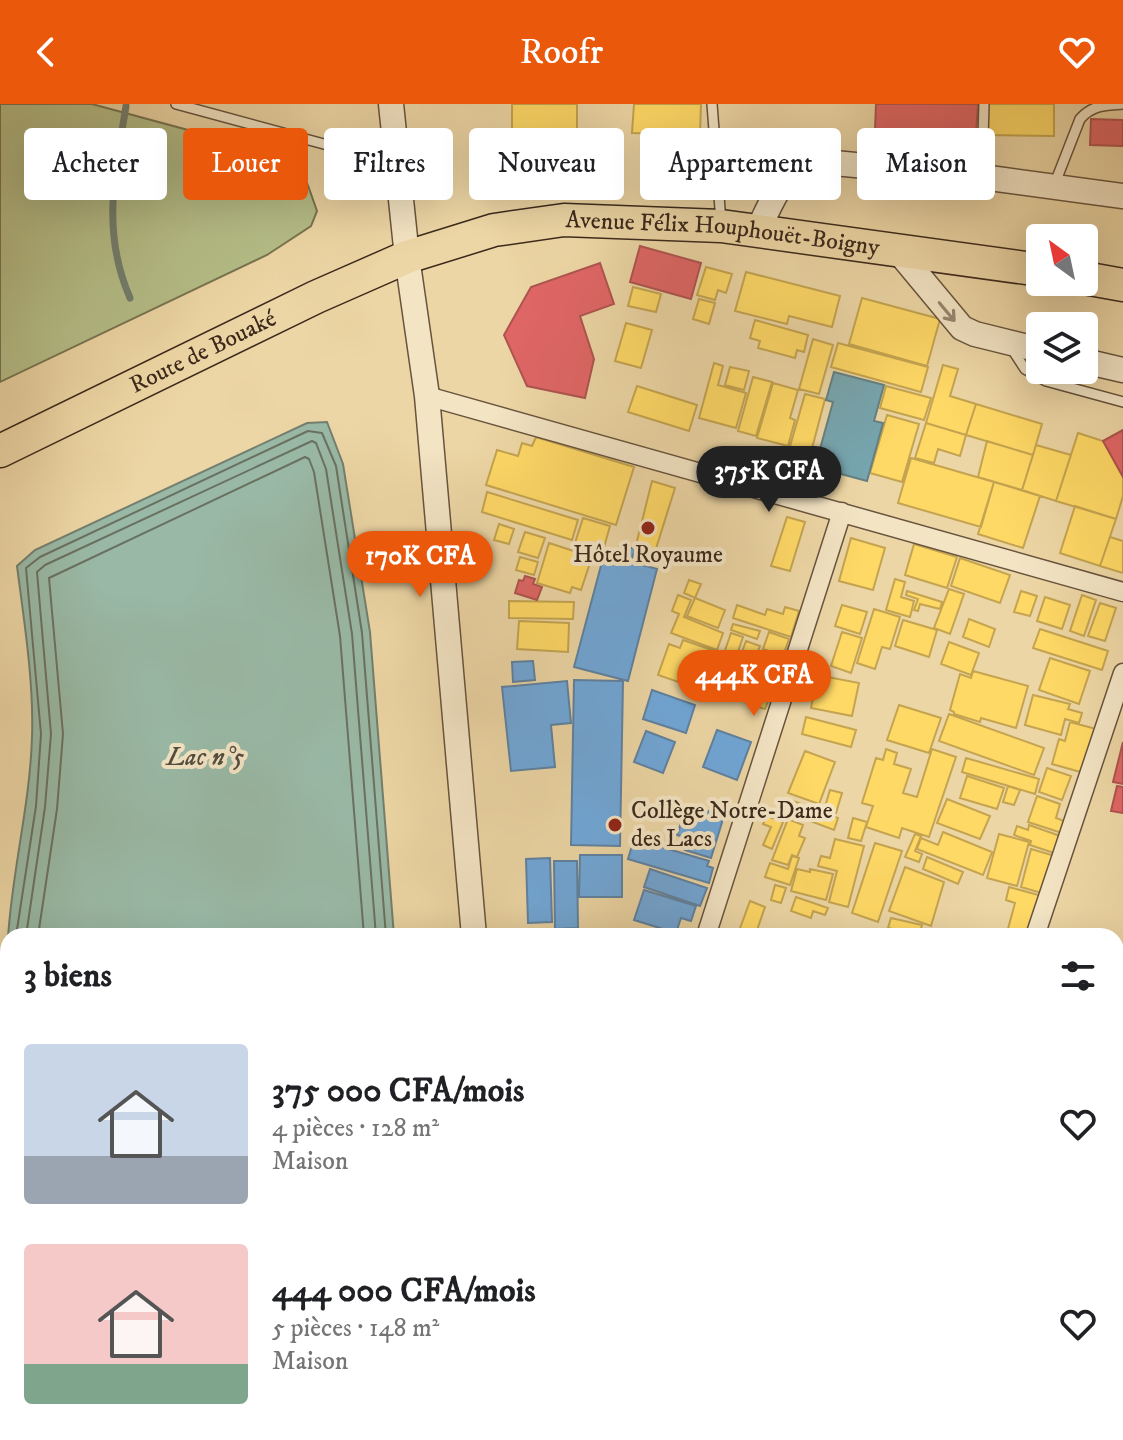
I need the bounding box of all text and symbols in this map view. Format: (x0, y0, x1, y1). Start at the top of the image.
icon: back (24, 30, 68, 74)
text: Roofr (520, 30, 603, 75)
icon: heart (1055, 30, 1099, 74)
chip: Acheter (24, 128, 167, 200)
chip: Louer (183, 128, 308, 200)
chip: Filtres (324, 128, 453, 200)
chip: Nouveau (469, 128, 624, 200)
chip: Appartement (640, 128, 841, 200)
chip: Maison (857, 128, 995, 200)
street label: Avenue Félix Houphouët-Boigny (565, 205, 882, 263)
north arrow (1026, 224, 1098, 296)
map controls (1026, 224, 1098, 384)
one-way arrow (938, 301, 956, 321)
street label: Route de Bouaké (125, 304, 281, 400)
button: layers (1026, 312, 1098, 384)
pin: 375K CFA (686, 446, 852, 514)
text: 375K CFA (714, 455, 824, 488)
marker: Hôtel Royaume (639, 519, 657, 537)
pin: 170K CFA (337, 531, 503, 599)
text: 170K CFA (365, 540, 475, 573)
place label: Hôtel Royaume (573, 540, 723, 570)
pin: 444K CFA (671, 650, 837, 718)
text: 444K CFA (695, 659, 813, 692)
water label: Lac n°5 (165, 741, 244, 774)
place label: Collège Notre-Dame des Lacs (631, 796, 833, 854)
marker: Collège Notre-Dame des Lacs (606, 816, 624, 834)
icon: filters (1056, 954, 1100, 998)
text: 3 biens (24, 955, 112, 997)
text: 375 000 CFA/mois (272, 1070, 524, 1112)
icon: home (88, 1076, 184, 1172)
icon: heart (1056, 1102, 1100, 1146)
text: 4 pièces · 128 m² (272, 1112, 439, 1145)
text: Maison (272, 1145, 348, 1178)
text: 444 000 CFA/mois (272, 1270, 536, 1312)
icon: home (88, 1276, 184, 1372)
icon: heart (1056, 1302, 1100, 1346)
text: 5 pièces · 148 m² (272, 1312, 439, 1345)
text: Maison (272, 1345, 348, 1378)

